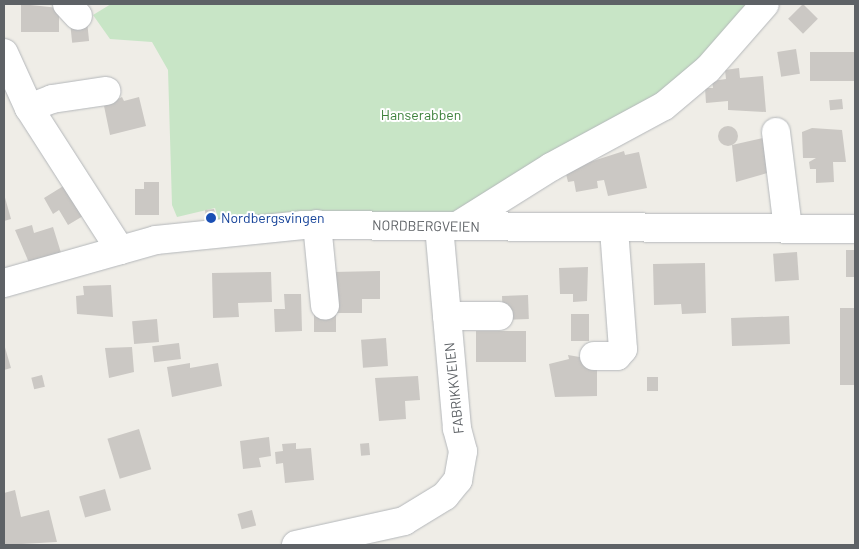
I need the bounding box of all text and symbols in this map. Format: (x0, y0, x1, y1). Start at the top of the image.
park label: Hanserabben (381, 107, 461, 123)
place label: Nordbergsvingen (221, 210, 325, 226)
marker: Nordbergsvingen (205, 212, 217, 224)
street label: NORDBERGVEIEN (372, 217, 480, 235)
street label: FABRIKKVEIEN (441, 341, 467, 435)

